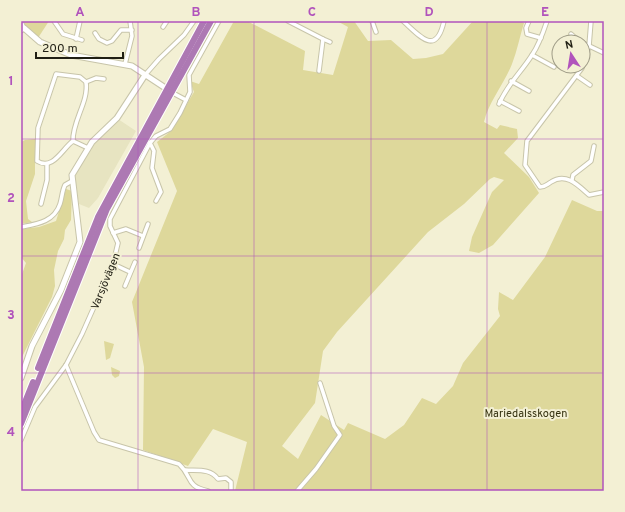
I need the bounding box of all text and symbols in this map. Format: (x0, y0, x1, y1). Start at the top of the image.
text: A (75, 5, 85, 21)
text: B (192, 5, 201, 21)
text: C (308, 5, 316, 21)
text: D (424, 5, 434, 21)
text: E (541, 5, 549, 21)
scale bar (36, 34, 123, 60)
north arrow (551, 34, 591, 74)
text: N (564, 38, 574, 53)
text: 200 m (42, 41, 78, 57)
text: 1 (8, 74, 14, 90)
text: 2 (7, 191, 15, 207)
street label: Varsjövägen (88, 251, 124, 312)
text: 3 (7, 308, 15, 324)
park label: Mariedalsskogen (485, 407, 567, 421)
text: 4 (7, 425, 15, 441)

